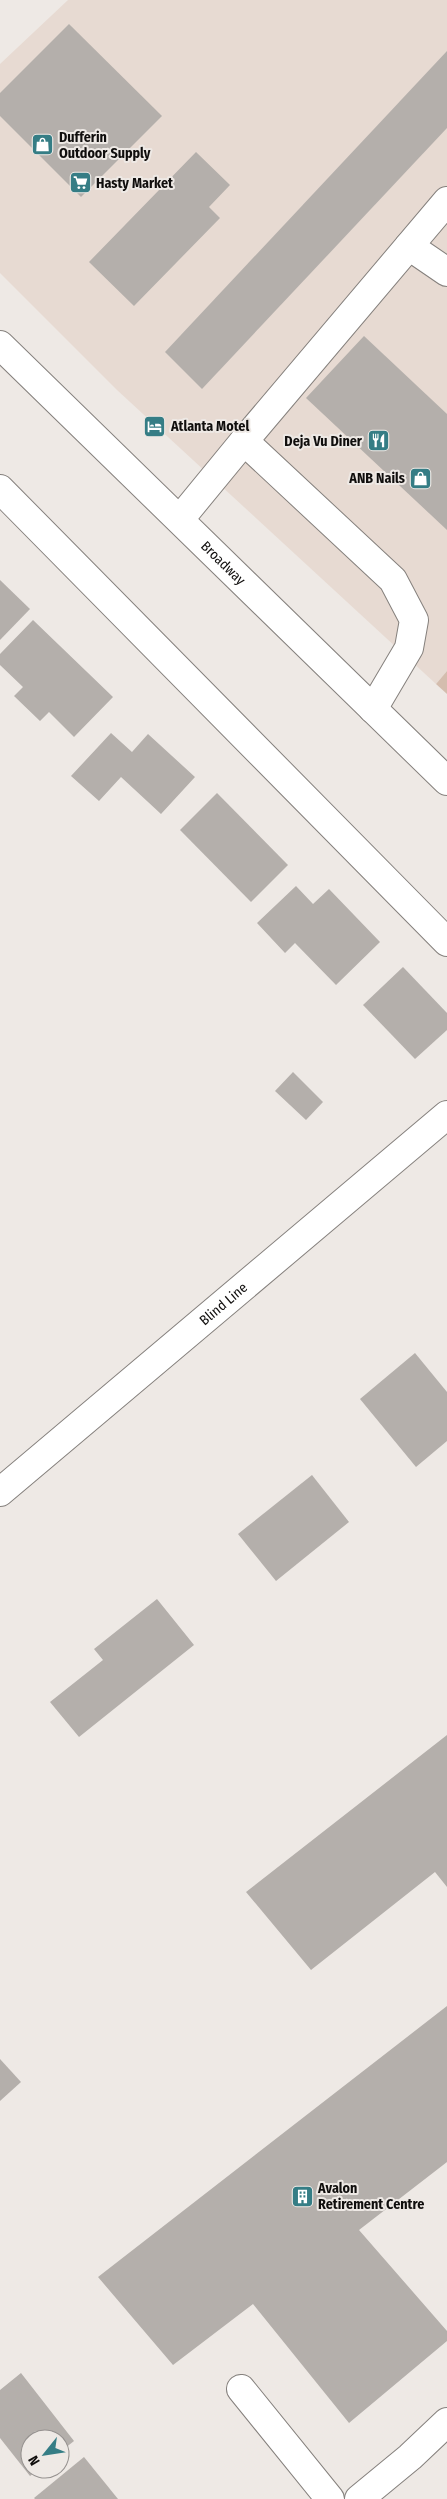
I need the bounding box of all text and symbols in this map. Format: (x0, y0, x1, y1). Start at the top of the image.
place label: Dufferin Outdoor Supply (59, 129, 151, 162)
shop icon: Dufferin Outdoor Supply (31, 133, 55, 157)
supermarket icon: Hasty Market (68, 171, 92, 195)
place label: Hasty Market (96, 175, 174, 192)
hotel icon: Atlanta Motel (143, 414, 167, 438)
place label: Atlanta Motel (170, 418, 249, 435)
restaurant icon: Deja Vu Diner (366, 429, 390, 453)
place label: Deja Vu Diner (284, 433, 363, 450)
shop icon: ANB Nails (409, 466, 433, 490)
place label: ANB Nails (348, 470, 405, 487)
street label: Broadway (197, 538, 249, 589)
street label: Blind Line (196, 1279, 251, 1329)
place label: Avalon Retirement Centre (317, 2180, 424, 2213)
building icon: Avalon Retirement Centre (290, 2184, 314, 2208)
north arrow (20, 2429, 70, 2479)
text: N (25, 2452, 44, 2468)

